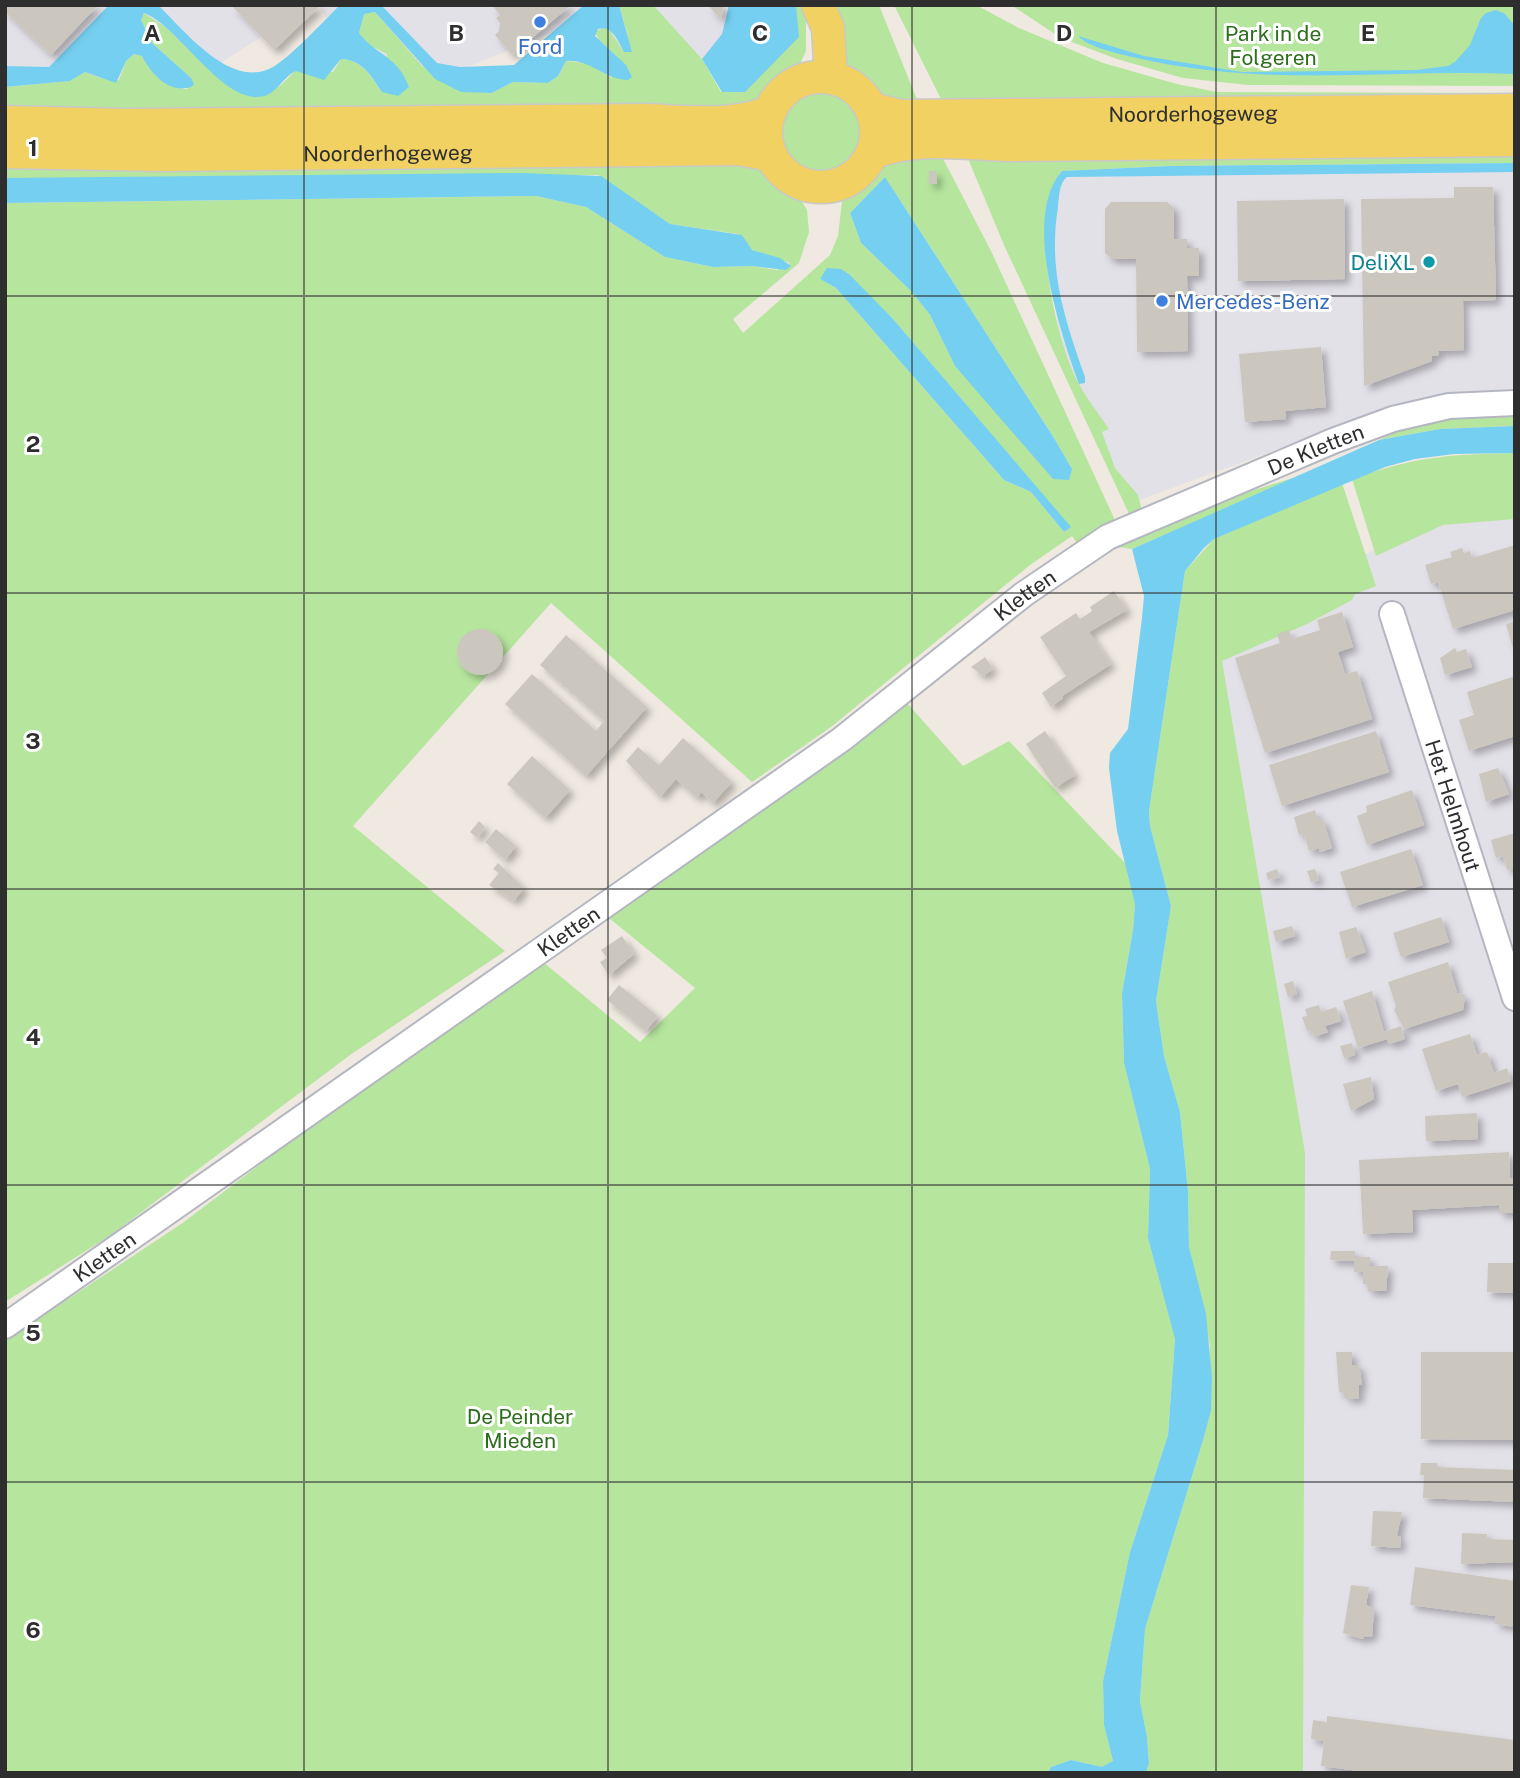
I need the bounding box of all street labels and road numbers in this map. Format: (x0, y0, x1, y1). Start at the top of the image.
street label: Noorderhogeweg (1108, 100, 1278, 126)
street label: Noorderhogeweg (303, 139, 473, 166)
street label: De Kletten (1264, 418, 1367, 480)
street label: Kletten (989, 564, 1060, 626)
street label: Het Helmhout (1420, 736, 1486, 875)
street label: Kletten (532, 900, 604, 961)
street label: Kletten (68, 1226, 140, 1287)

